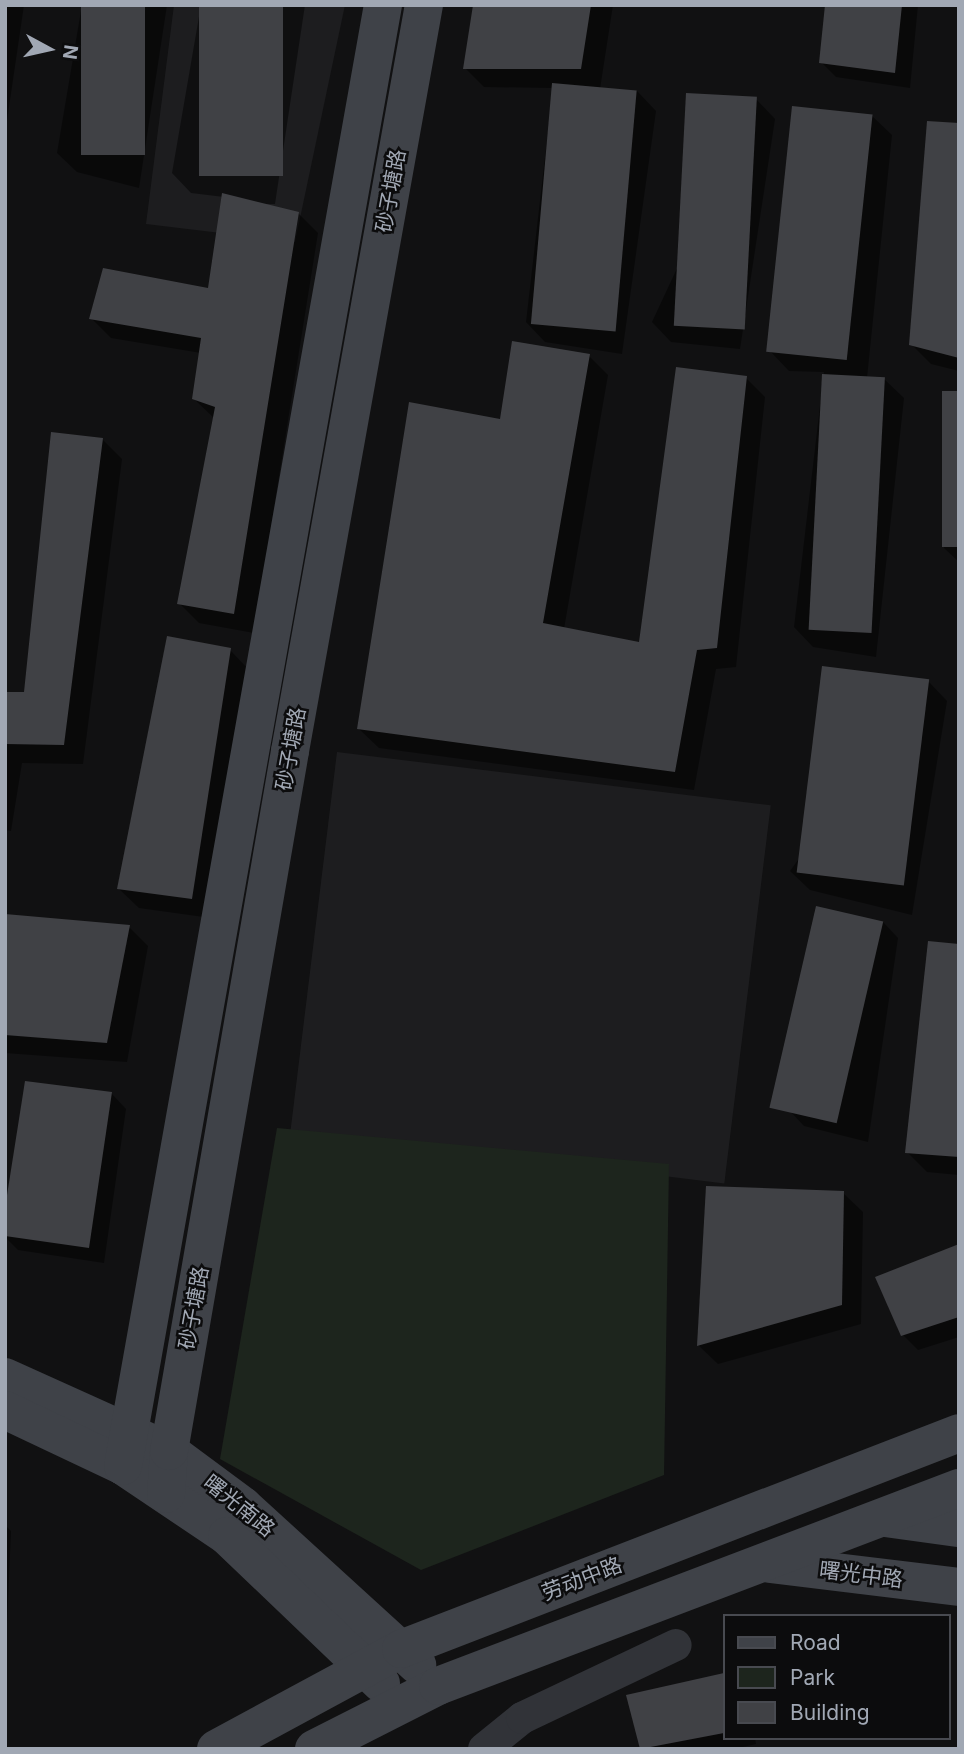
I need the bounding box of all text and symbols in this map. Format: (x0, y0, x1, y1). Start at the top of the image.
north arrow (14, 14, 84, 84)
text: N (58, 43, 83, 61)
street label: 砂子塘路 (371, 147, 411, 235)
street label: 砂子塘路 (271, 705, 311, 793)
street label: 砂子塘路 (174, 1264, 214, 1352)
street label: 曙光南路 (198, 1470, 280, 1542)
street label: 劳动中路 (538, 1552, 626, 1606)
street label: 曙光中路 (818, 1557, 904, 1593)
legend (722, 1614, 950, 1740)
text: Road (790, 1630, 841, 1655)
text: Park (790, 1665, 835, 1690)
text: Building (790, 1700, 870, 1725)

